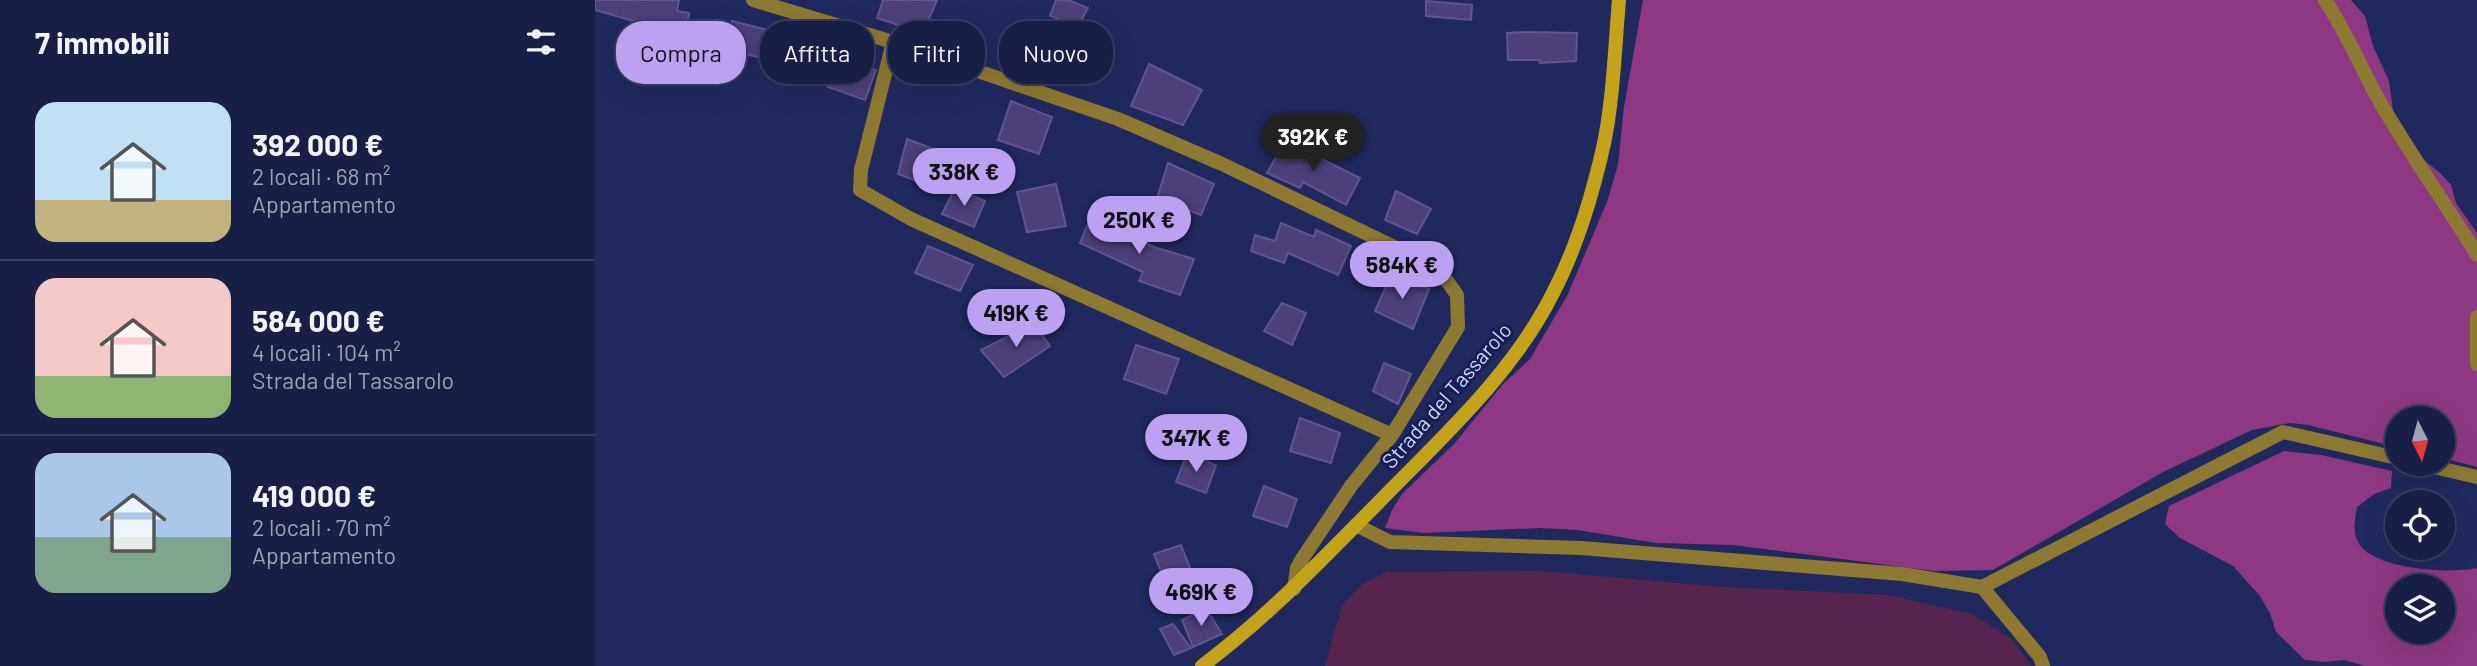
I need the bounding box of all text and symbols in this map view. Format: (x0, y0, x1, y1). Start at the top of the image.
chip: Compra (616, 21, 746, 84)
chip: Affitta (760, 21, 874, 84)
chip: Filtri (888, 21, 985, 84)
chip: Nuovo (999, 21, 1113, 84)
icon: filters (522, 23, 560, 61)
text: 7 immobili (35, 24, 170, 60)
pin: 392K € (1256, 114, 1370, 173)
text: 392K € (1277, 122, 1349, 150)
text: 392 000 € (252, 126, 383, 162)
icon: home (91, 130, 175, 214)
pin: 338K € (907, 148, 1021, 208)
text: 338K € (929, 157, 999, 185)
text: 2 locali · 68 m² (252, 162, 391, 190)
text: Appartamento (252, 190, 396, 218)
pin: 250K € (1082, 196, 1196, 256)
text: 250K € (1103, 205, 1175, 233)
pin: 584K € (1345, 242, 1459, 301)
text: 584K € (1366, 250, 1438, 278)
pin: 419K € (959, 290, 1073, 349)
text: 419K € (983, 298, 1049, 326)
text: 584 000 € (252, 302, 385, 338)
icon: home (91, 306, 175, 390)
street label: Strada del Tassarolo (1376, 317, 1516, 473)
text: 4 locali · 104 m² (252, 338, 401, 366)
text: Strada del Tassarolo (252, 366, 454, 394)
north arrow (2385, 406, 2455, 476)
map controls (2385, 406, 2455, 644)
pin: 347K € (1139, 414, 1253, 474)
text: 347K € (1161, 423, 1231, 451)
text: 419 000 € (252, 477, 376, 513)
icon: home (91, 481, 175, 565)
button: locate (2385, 490, 2455, 560)
text: 2 locali · 70 m² (252, 513, 391, 541)
text: Appartamento (252, 541, 396, 569)
pin: 469K € (1144, 568, 1258, 628)
button: layers (2385, 574, 2455, 644)
text: 469K € (1165, 577, 1237, 605)

